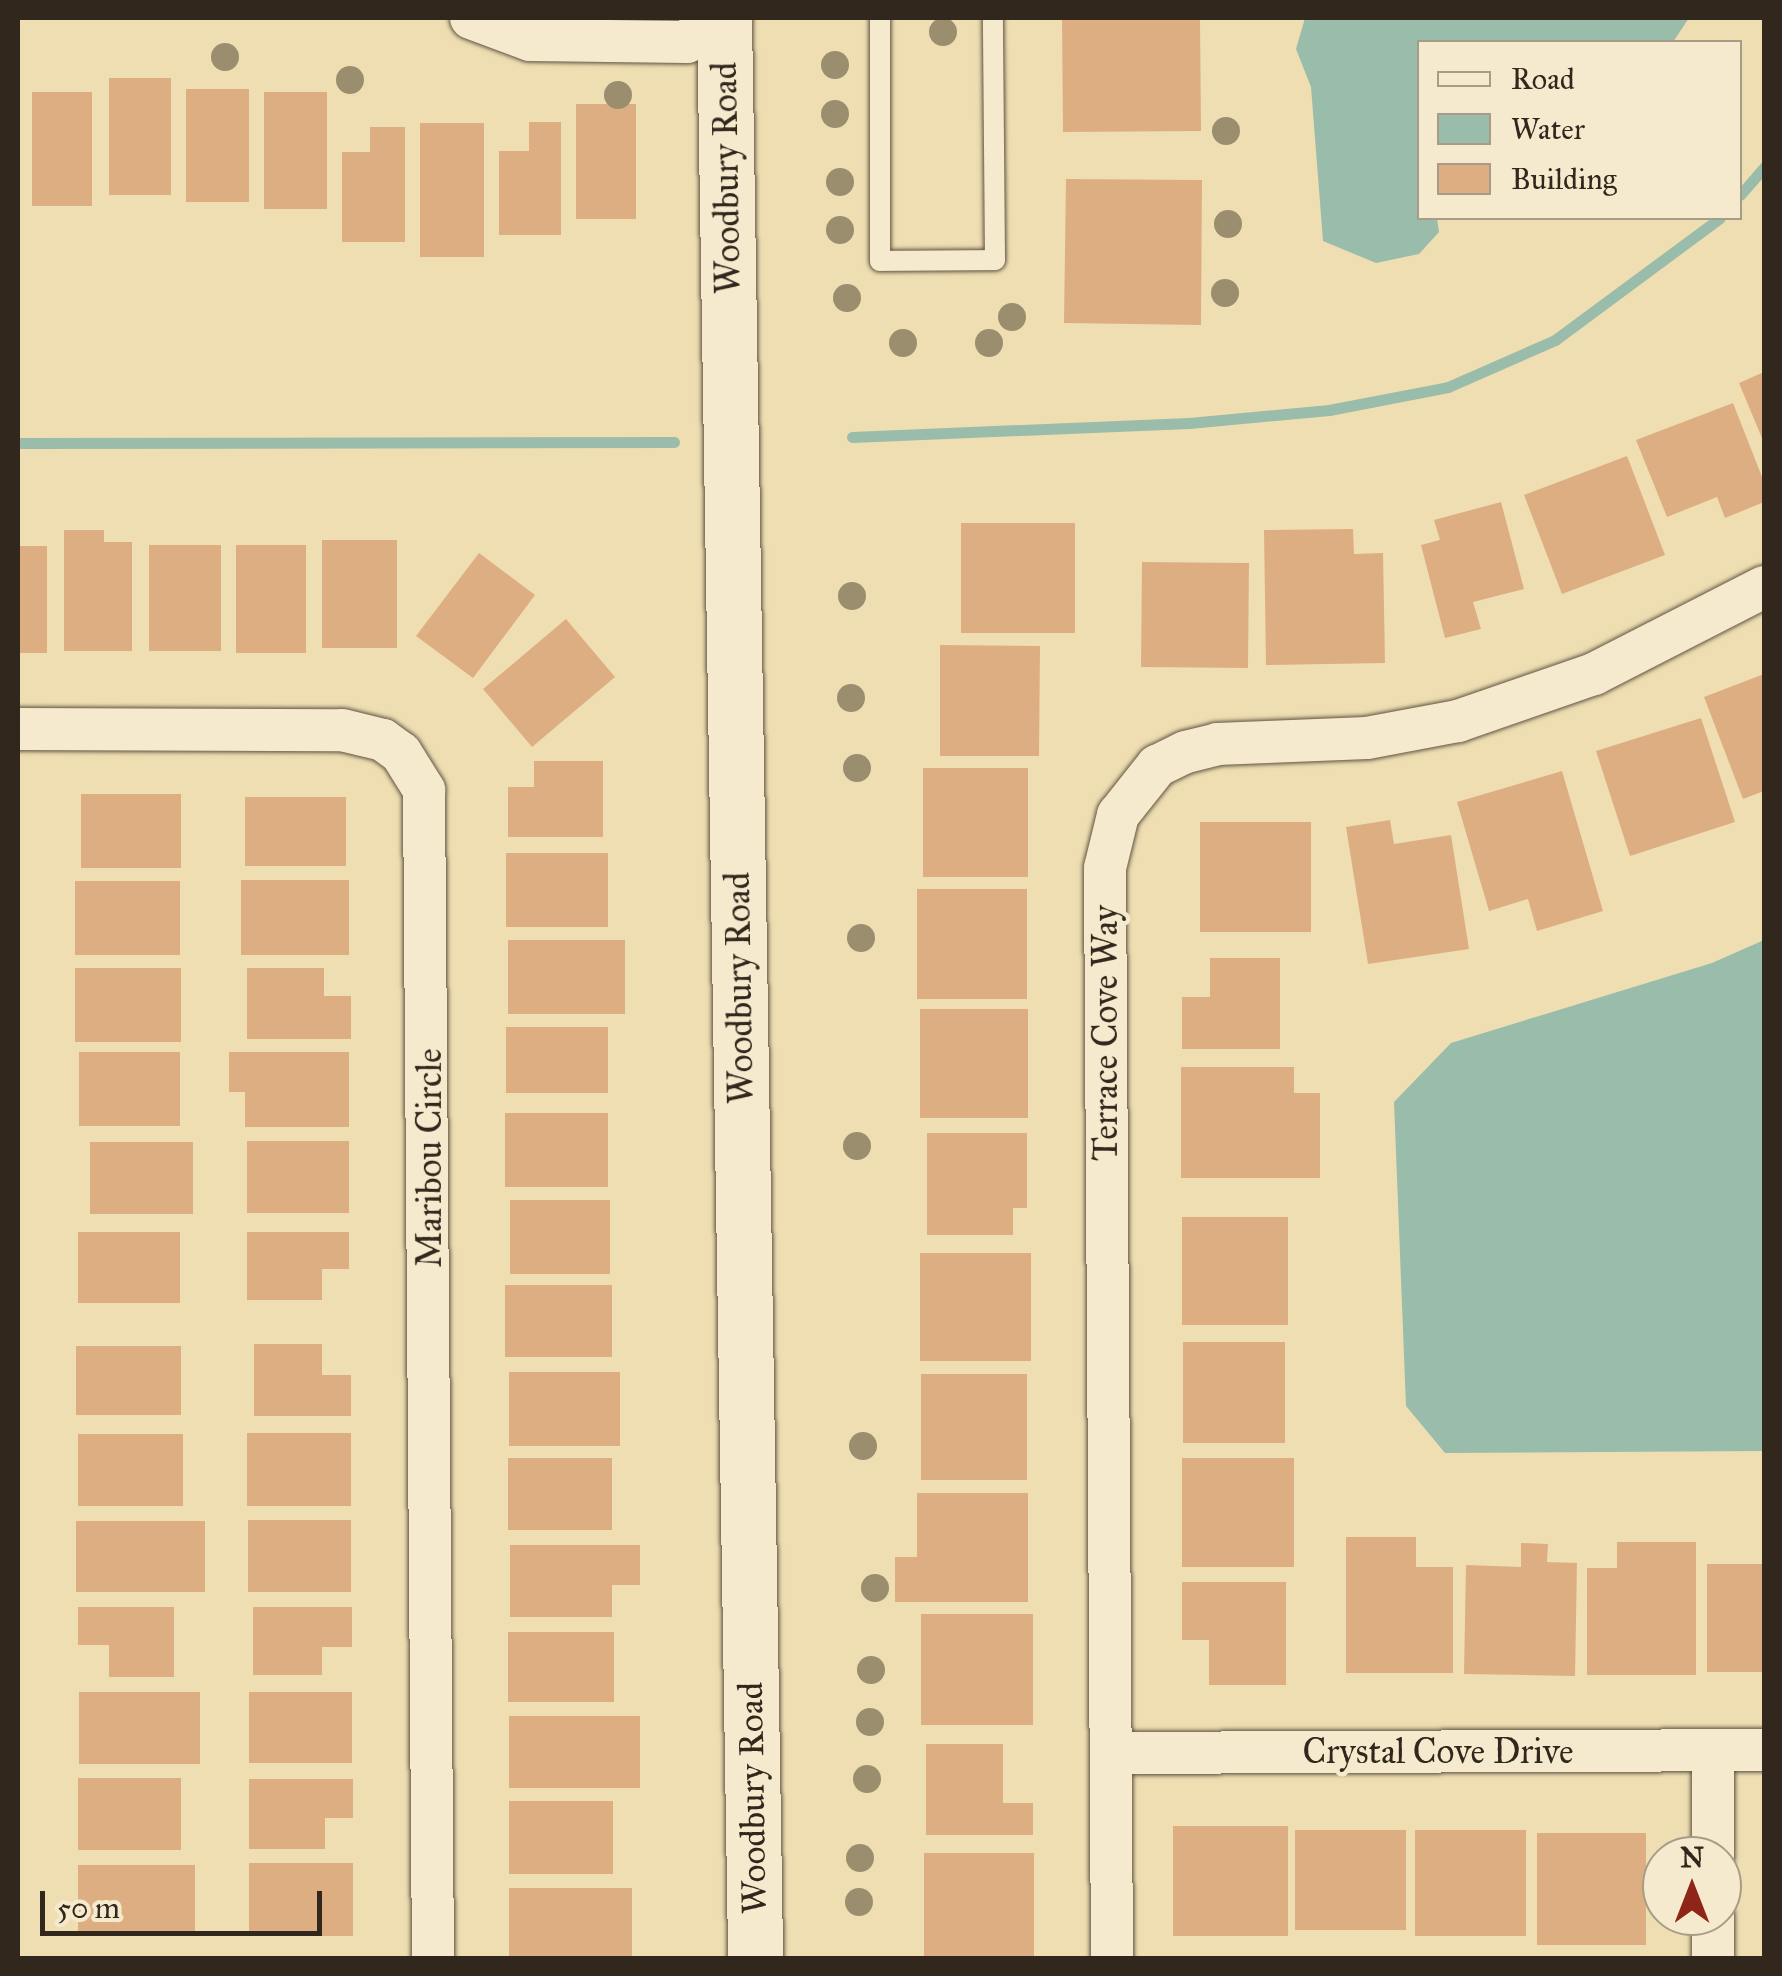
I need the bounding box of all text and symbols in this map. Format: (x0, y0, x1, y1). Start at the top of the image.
legend (1417, 40, 1742, 220)
street label: Woodbury Road (704, 61, 750, 295)
text: Road (1511, 61, 1575, 97)
text: Water (1511, 111, 1585, 147)
text: Building (1511, 161, 1617, 197)
street label: Woodbury Road (717, 871, 763, 1105)
street label: Terrace Cove Way (1085, 905, 1127, 1161)
street label: Maribou Circle (409, 1048, 451, 1268)
street label: Woodbury Road (730, 1681, 776, 1915)
street label: Crystal Cove Drive (1302, 1731, 1574, 1773)
north arrow (1642, 1836, 1742, 1936)
text: N (1680, 1840, 1704, 1875)
scale bar (45, 1871, 328, 1933)
text: 50 m (57, 1890, 120, 1926)

